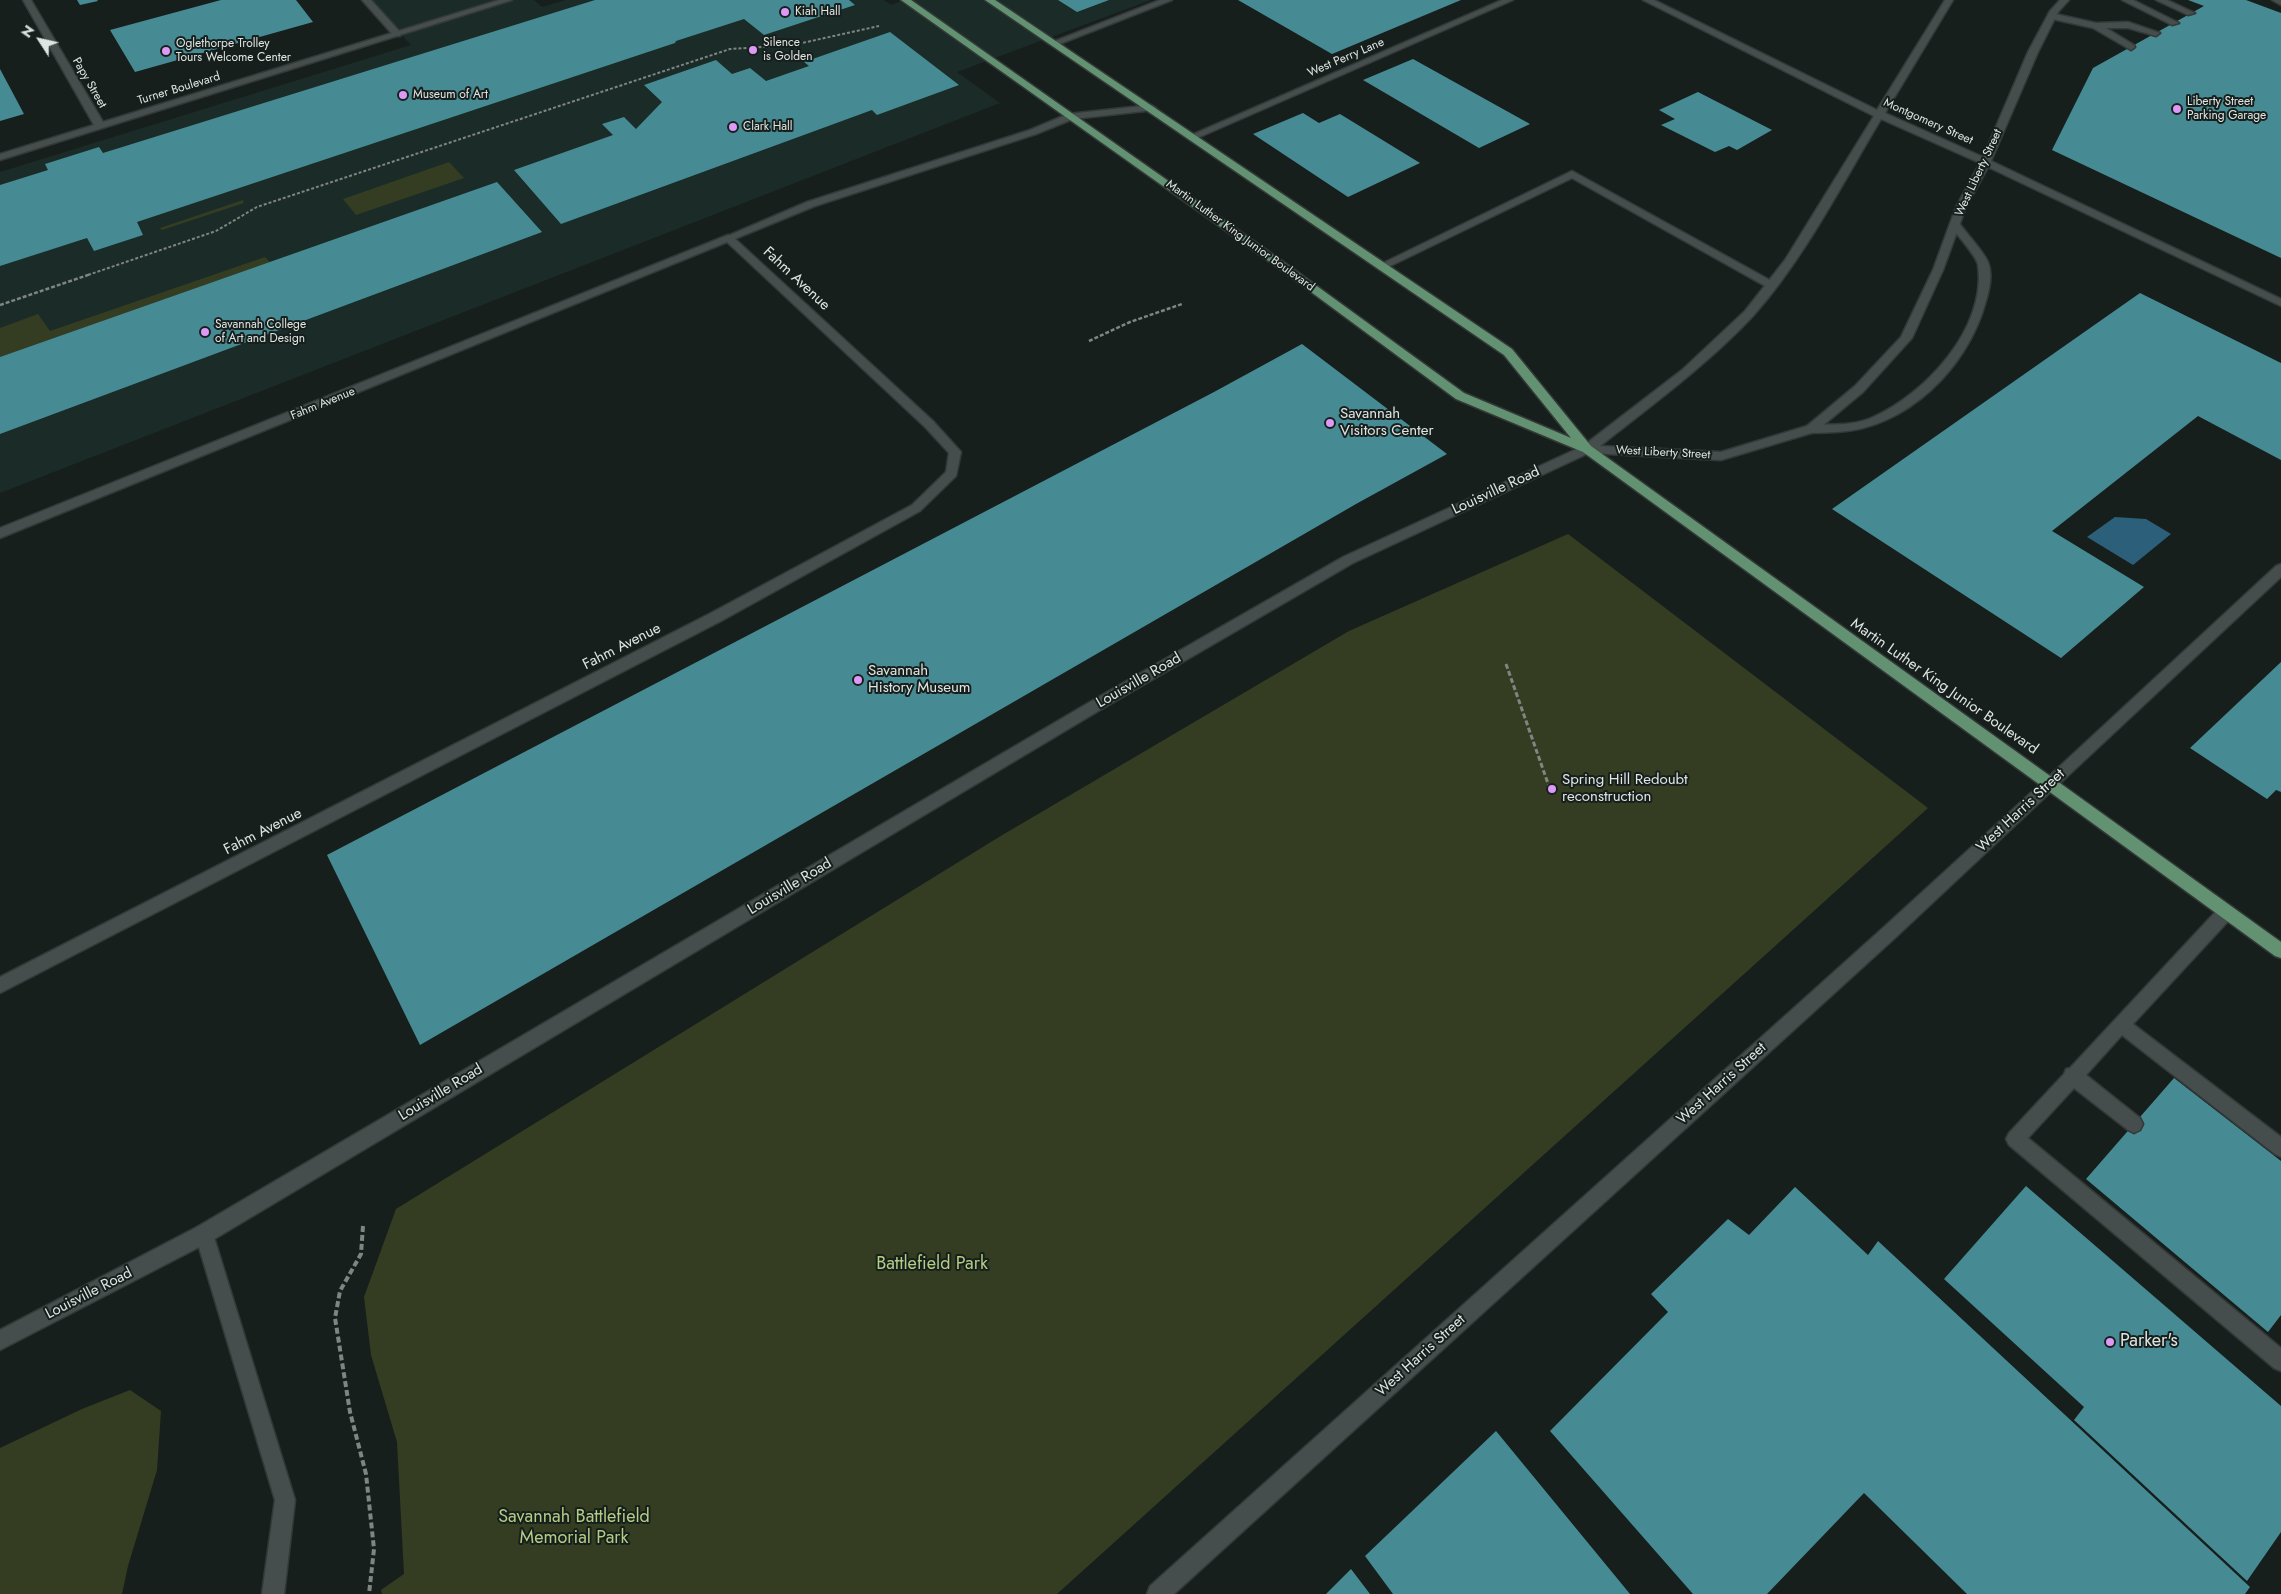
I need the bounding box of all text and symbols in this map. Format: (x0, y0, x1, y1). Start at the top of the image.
place label: Kiah Hall (795, 5, 840, 19)
marker: Kiah Hall (779, 6, 791, 18)
north arrow (15, 15, 65, 65)
text: N (16, 21, 39, 42)
street label: West Perry Lane (1305, 35, 1387, 81)
place label: Silence is Golden (763, 36, 812, 64)
place label: Oglethorpe Trolley Tours Welcome Center (176, 37, 291, 65)
marker: Silence is Golden (747, 44, 759, 56)
marker: Oglethorpe Trolley Tours Welcome Center (160, 45, 172, 57)
street label: Papy Street (69, 55, 109, 111)
street label: Turner Boulevard (136, 70, 222, 108)
place label: Museum of Art (413, 88, 488, 102)
marker: Museum of Art (397, 89, 409, 101)
place label: Liberty Street Parking Garage (2187, 95, 2266, 123)
street label: Montgomery Street (1881, 96, 1975, 148)
marker: Liberty Street Parking Garage (2171, 103, 2183, 115)
place label: Clark Hall (743, 120, 793, 134)
marker: Clark Hall (727, 121, 739, 133)
street label: West Liberty Street (1953, 127, 2005, 219)
street label: Martin Luther King Junior Boulevard (1163, 177, 1317, 295)
street label: Fahm Avenue (759, 243, 833, 315)
place label: Savannah College of Art and Design (215, 318, 306, 346)
marker: Savannah College of Art and Design (199, 326, 211, 338)
street label: Fahm Avenue (289, 385, 357, 423)
place label: Savannah Visitors Center (1340, 405, 1434, 440)
marker: Savannah Visitors Center (1324, 417, 1336, 429)
street label: West Liberty Street (1615, 443, 1711, 463)
street label: Louisville Road (1449, 463, 1543, 519)
street label: Martin Luther King Junior Boulevard (1847, 615, 2041, 759)
street label: Fahm Avenue (580, 620, 664, 674)
street label: Louisville Road (1094, 650, 1184, 712)
place label: Savannah History Museum (868, 662, 971, 697)
marker: Savannah History Museum (852, 674, 864, 686)
street label: West Harris Street (1973, 766, 2069, 856)
place label: Spring Hill Redoubt reconstruction (1562, 771, 1688, 806)
marker: Spring Hill Redoubt reconstruction (1546, 783, 1558, 795)
street label: Fahm Avenue (221, 805, 305, 859)
street label: Louisville Road (745, 855, 835, 919)
street label: West Harris Street (1674, 1039, 1770, 1129)
street label: Louisville Road (396, 1061, 486, 1125)
park label: Battlefield Park (876, 1254, 988, 1276)
street label: Louisville Road (43, 1264, 135, 1324)
street label: West Harris Street (1373, 1311, 1469, 1401)
place label: Parker's (2120, 1331, 2178, 1353)
marker: Parker's (2104, 1336, 2116, 1348)
park label: Savannah Battlefield Memorial Park (498, 1507, 650, 1550)

